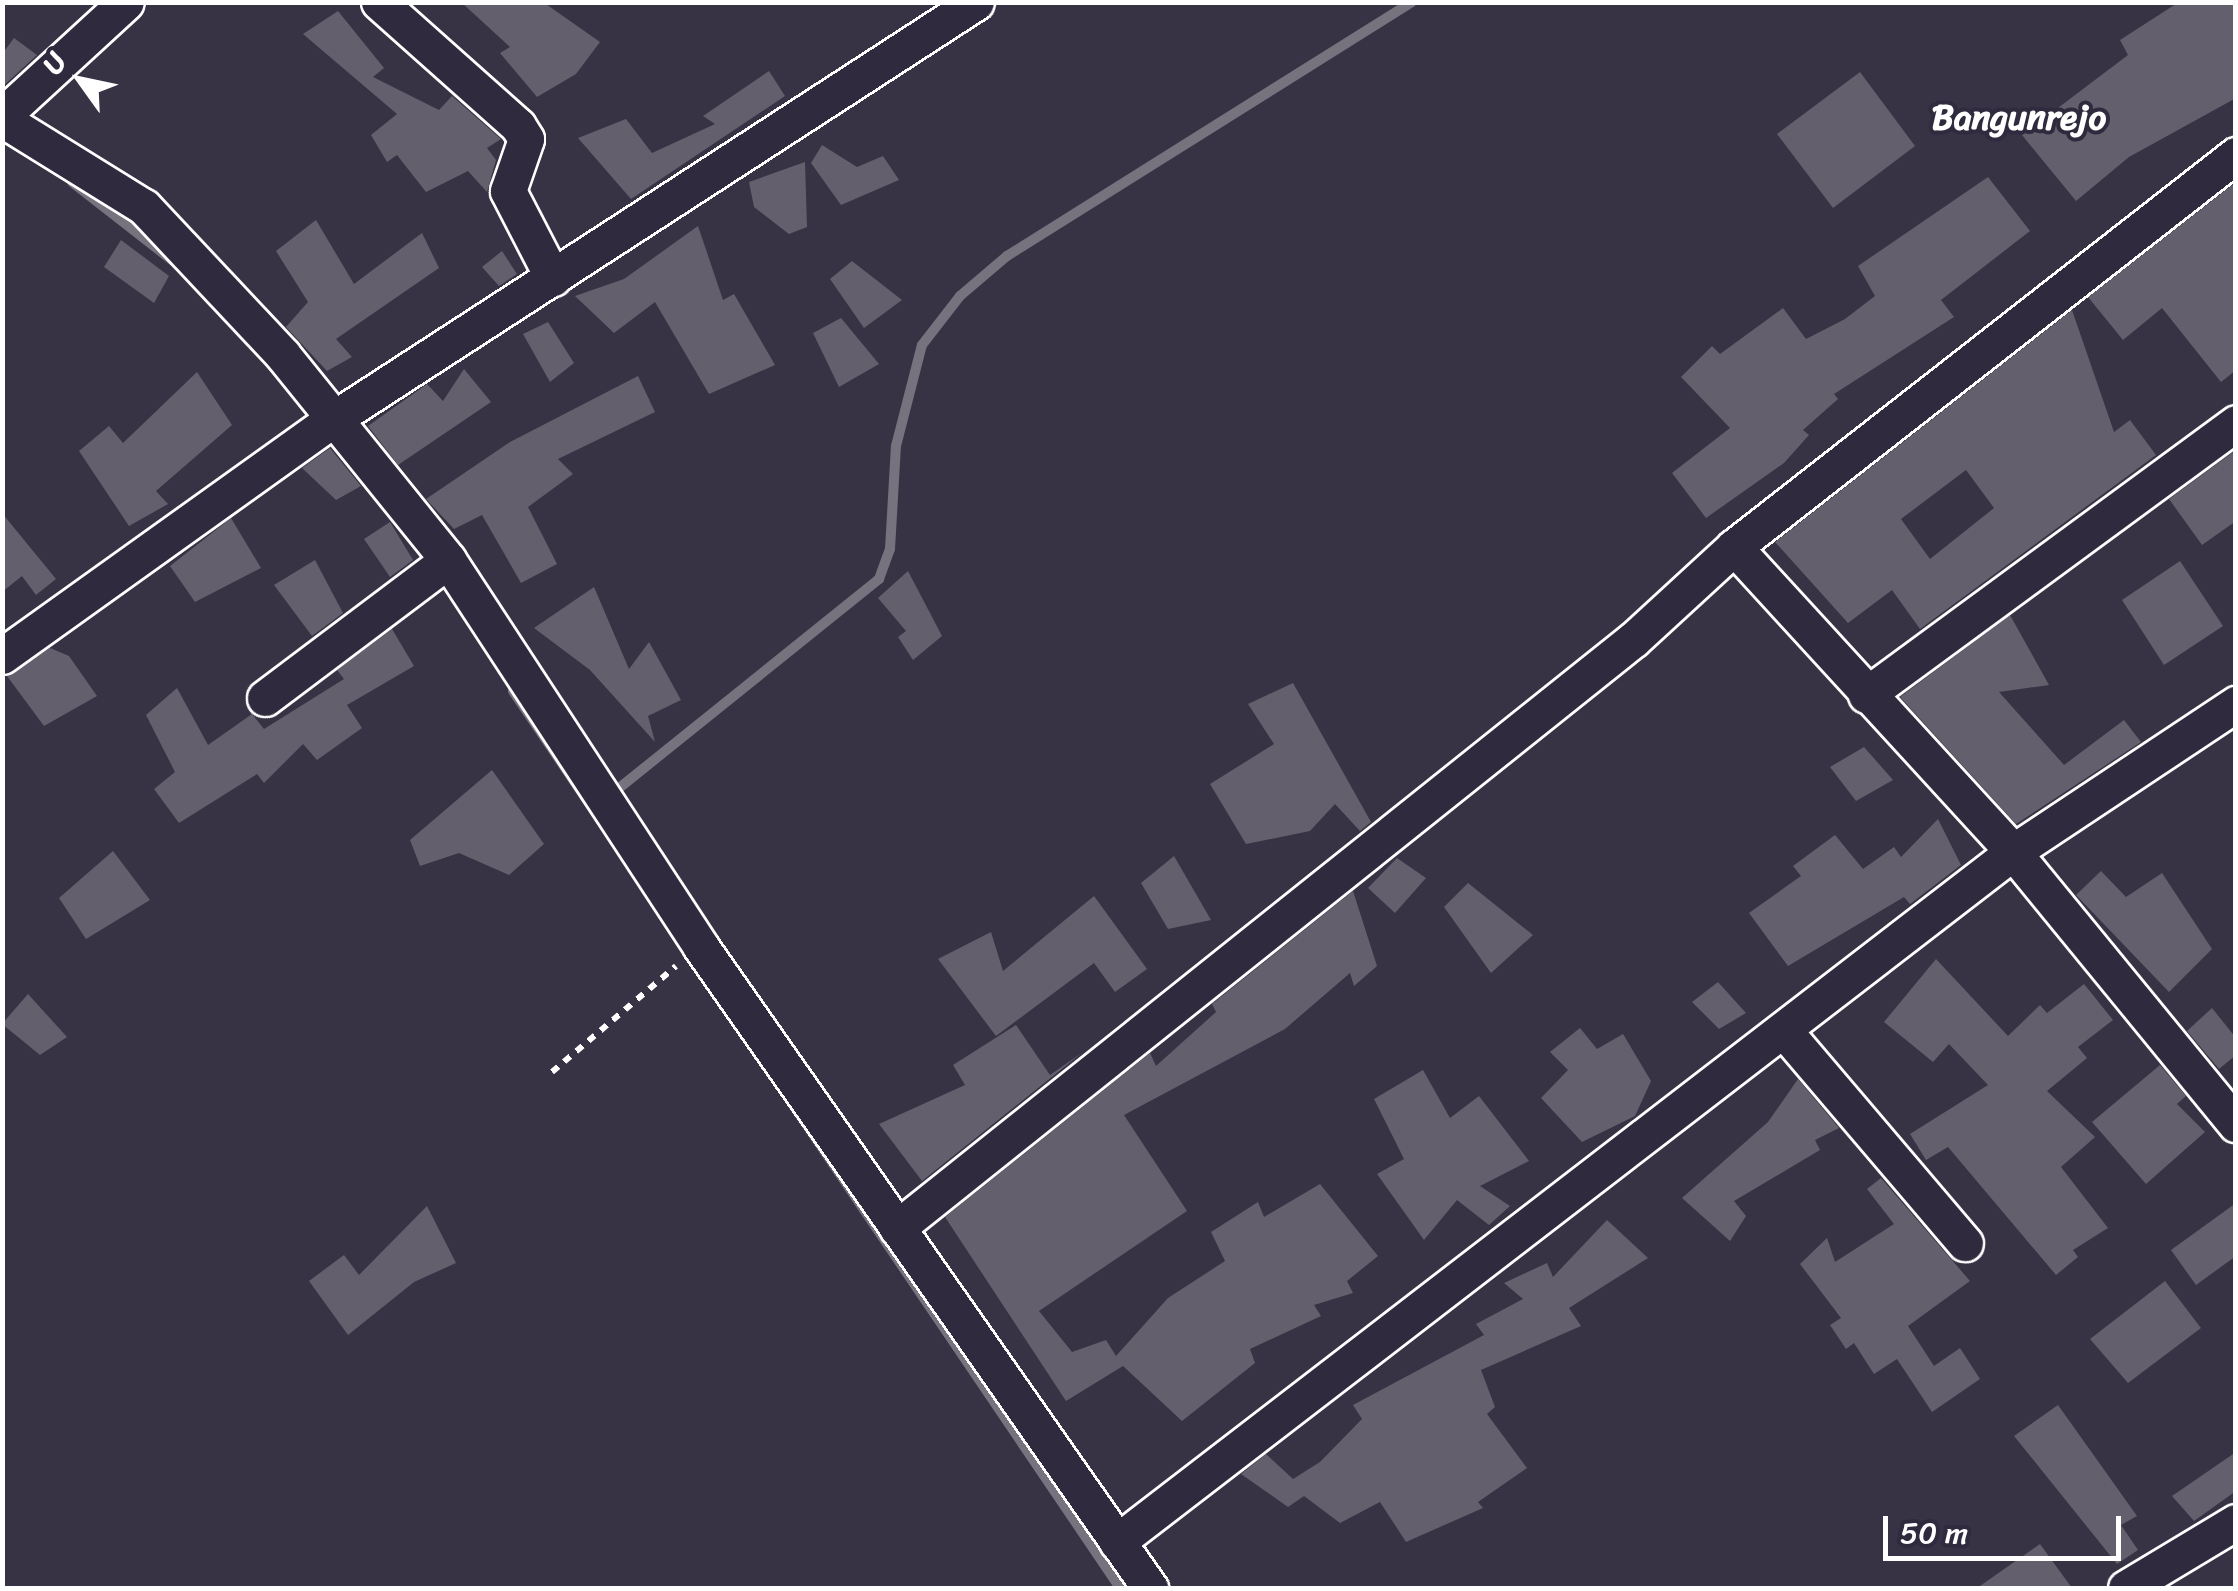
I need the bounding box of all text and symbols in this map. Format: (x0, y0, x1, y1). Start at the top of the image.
north arrow (30, 30, 130, 130)
text: U (29, 42, 80, 85)
district label: Bangunrejo (1932, 96, 2106, 138)
scale bar (1888, 1496, 2126, 1558)
text: 50 m (1900, 1506, 1968, 1560)

